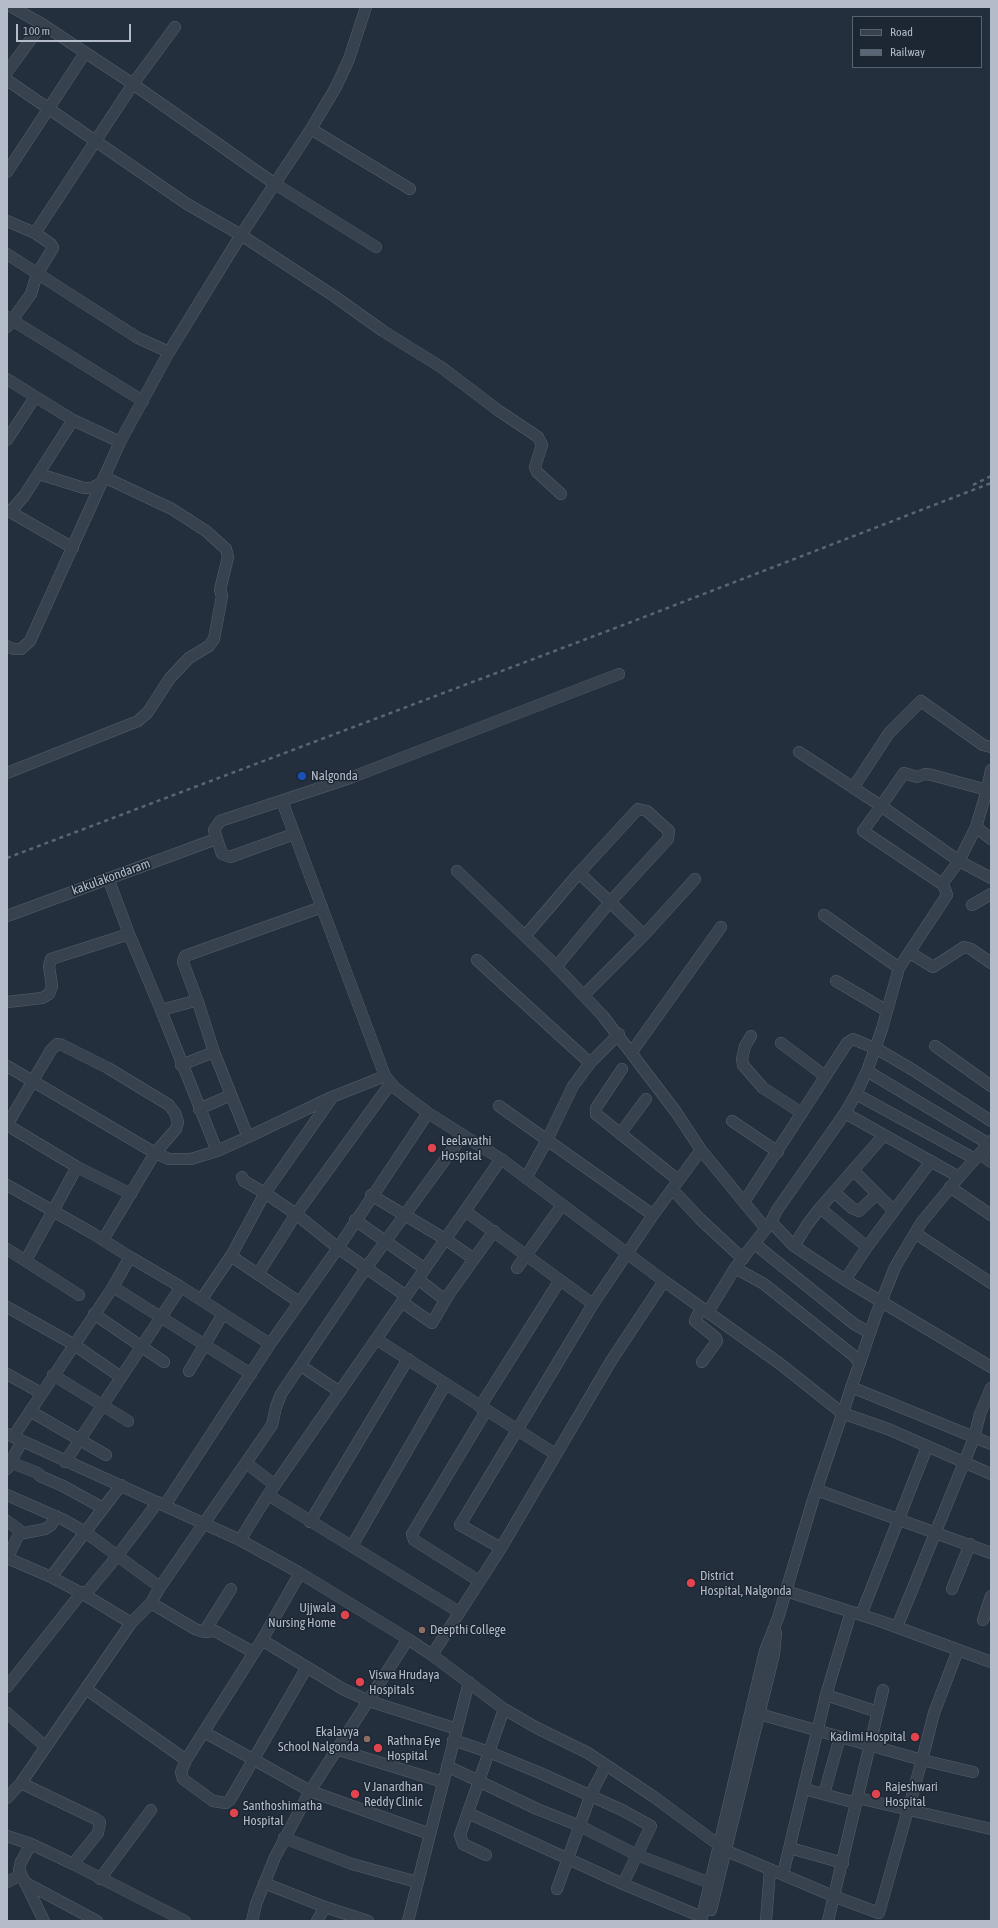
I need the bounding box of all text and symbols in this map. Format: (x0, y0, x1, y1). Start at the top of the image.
scale bar (18, 16, 133, 42)
legend (852, 16, 982, 68)
text: 100 m (23, 24, 50, 38)
text: Road (890, 25, 913, 39)
text: Railway (890, 45, 925, 59)
place label: Nalgonda (311, 768, 358, 784)
marker: Nalgonda (296, 770, 308, 782)
street label: kakulakondaram (70, 856, 152, 898)
place label: Leelavathi Hospital (441, 1133, 492, 1164)
marker: Leelavathi Hospital (426, 1142, 438, 1154)
place label: District Hospital, Nalgonda (700, 1568, 792, 1599)
marker: District Hospital, Nalgonda (685, 1577, 697, 1589)
place label: Ujjwala Nursing Home (268, 1600, 336, 1631)
marker: Ujjwala Nursing Home (339, 1609, 351, 1621)
place label: Deepthi College (430, 1622, 506, 1638)
marker: Deepthi College (417, 1625, 427, 1635)
place label: Viswa Hrudaya Hospitals (369, 1667, 440, 1698)
marker: Viswa Hrudaya Hospitals (354, 1676, 366, 1688)
place label: Ekalavya School Nalgonda (278, 1724, 359, 1755)
place label: Kadimi Hospital (830, 1729, 906, 1745)
marker: Kadimi Hospital (909, 1731, 921, 1743)
place label: Rathna Eye Hospital (387, 1733, 440, 1764)
marker: Ekalavya School Nalgonda (362, 1734, 372, 1744)
marker: Rathna Eye Hospital (372, 1742, 384, 1754)
place label: V Janardhan Reddy Clinic (364, 1779, 423, 1810)
place label: Rajeshwari Hospital (885, 1779, 938, 1810)
marker: V Janardhan Reddy Clinic (349, 1788, 361, 1800)
marker: Rajeshwari Hospital (870, 1788, 882, 1800)
place label: Santhoshimatha Hospital (243, 1798, 322, 1829)
marker: Santhoshimatha Hospital (228, 1807, 240, 1819)

